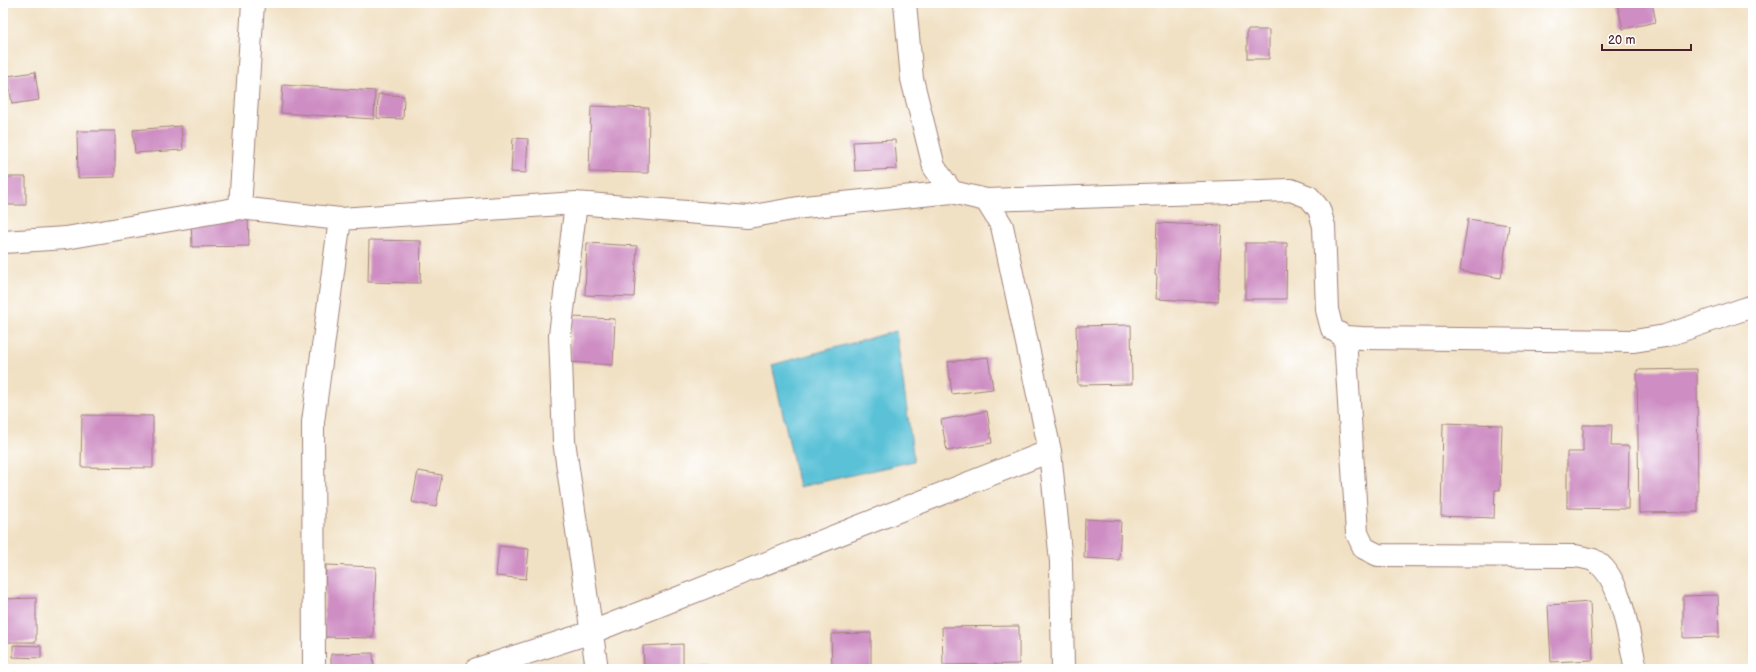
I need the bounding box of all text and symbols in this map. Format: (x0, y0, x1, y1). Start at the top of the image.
scale bar (1602, 26, 1691, 52)
text: 20 m (1608, 33, 1635, 48)

